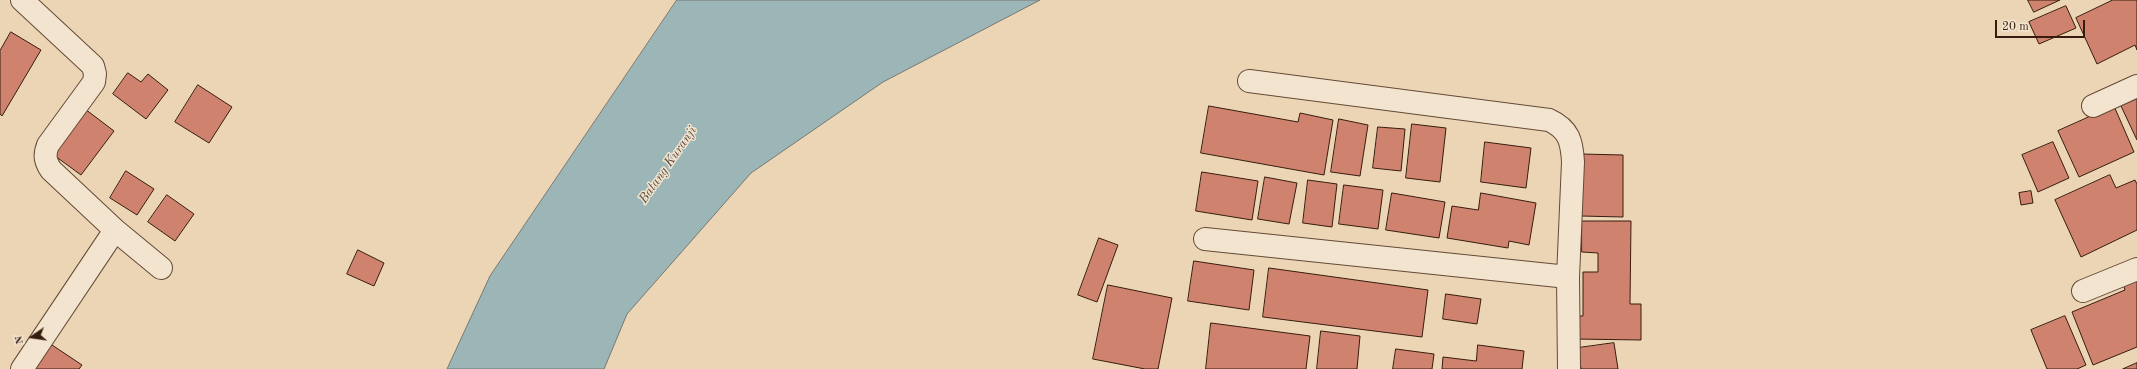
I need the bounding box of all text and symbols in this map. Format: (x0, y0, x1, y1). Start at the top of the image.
scale bar (1997, 12, 2087, 38)
text: 20 m (2002, 21, 2029, 33)
water label: Batang Kuranji (636, 124, 700, 206)
north arrow (12, 317, 52, 357)
text: N (14, 334, 26, 345)

